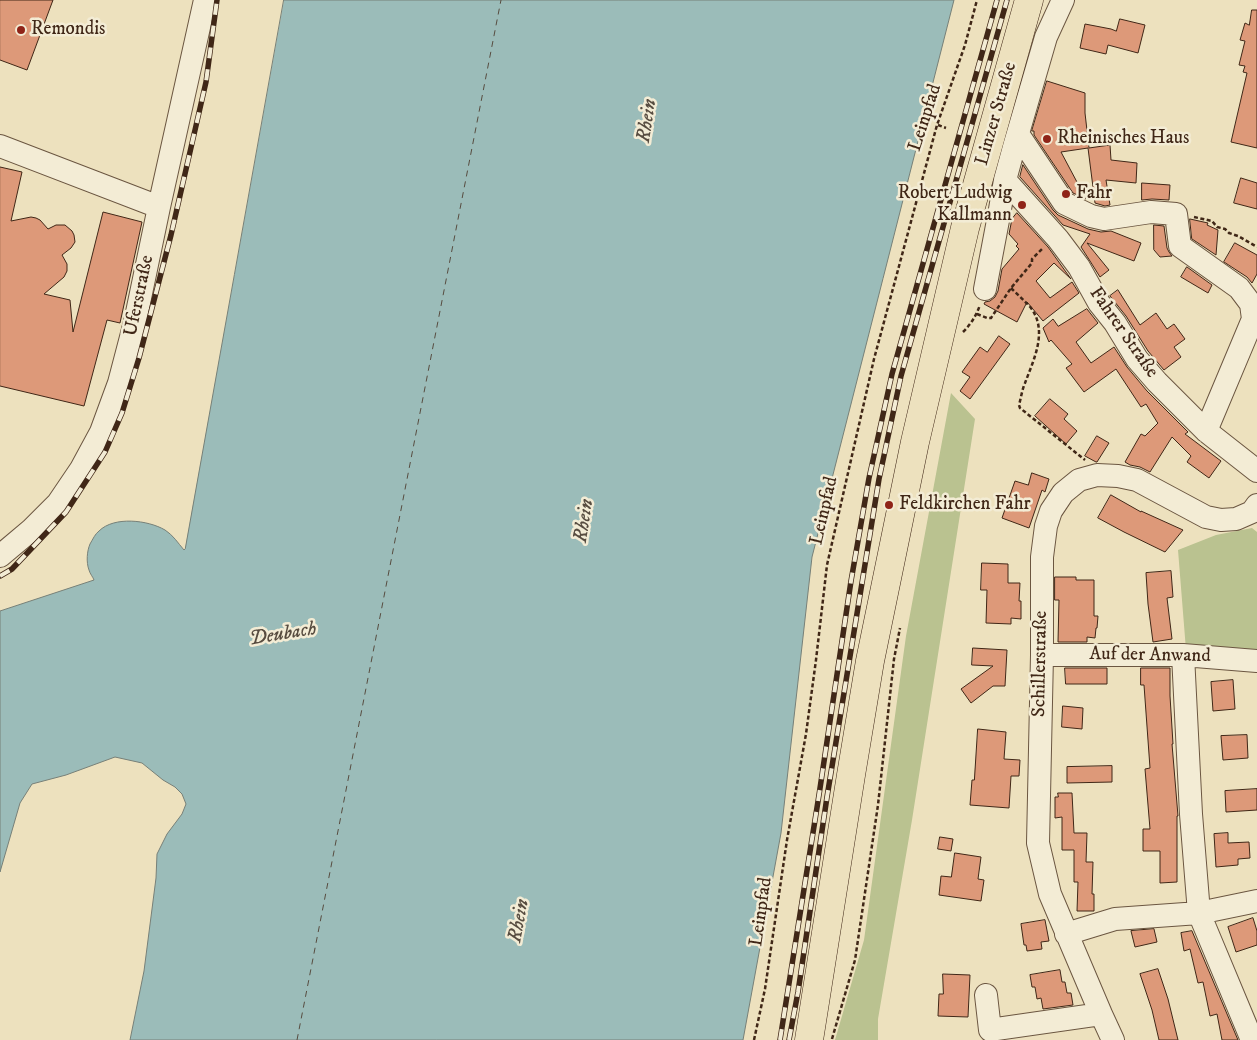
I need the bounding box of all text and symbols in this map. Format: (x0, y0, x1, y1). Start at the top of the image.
place label: Remondis (31, 19, 105, 41)
marker: Remondis (15, 24, 27, 36)
street label: Linzer Straße (971, 60, 1023, 168)
street label: Leinpfad (904, 81, 948, 155)
water label: Rhein (633, 97, 663, 145)
place label: Rheinisches Haus (1057, 128, 1189, 150)
marker: Rheinisches Haus (1041, 133, 1053, 145)
place label: Robert Ludwig Kallmann (898, 183, 1012, 227)
place label: Fahr (1076, 183, 1112, 205)
marker: Fahr (1060, 188, 1072, 200)
marker: Robert Ludwig Kallmann (1016, 199, 1028, 211)
street label: Uferstraße (120, 253, 160, 339)
street label: Fahrer Straße (1083, 283, 1163, 383)
street label: Leinpfad (806, 475, 844, 547)
place label: Feldkirchen Fahr (899, 494, 1031, 516)
water label: Rhein (570, 497, 600, 545)
marker: Feldkirchen Fahr (883, 499, 895, 511)
street label: Schillerstraße (1029, 611, 1053, 717)
water label: Deubach (248, 618, 318, 652)
street label: Auf der Anwand (1089, 644, 1211, 668)
street label: Leinpfad (746, 876, 778, 948)
water label: Rhein (504, 897, 536, 945)

